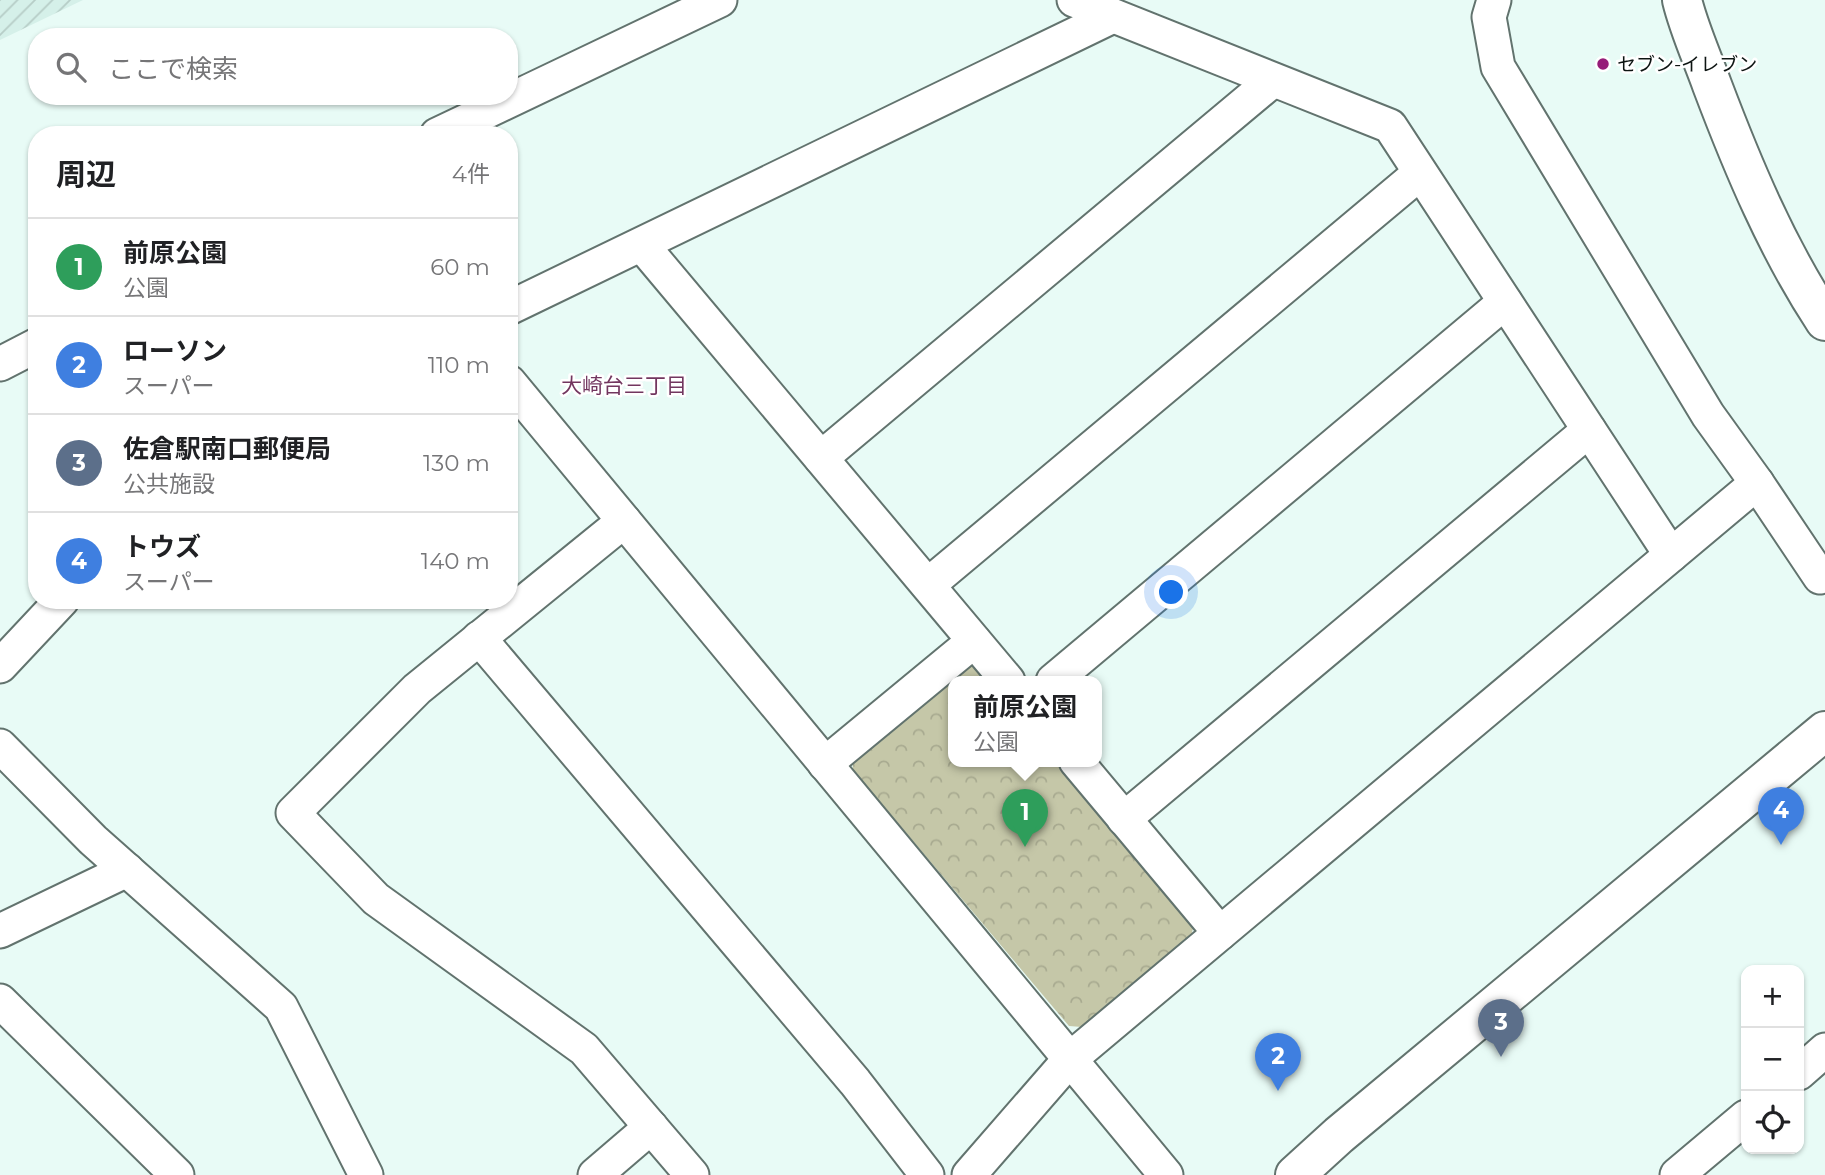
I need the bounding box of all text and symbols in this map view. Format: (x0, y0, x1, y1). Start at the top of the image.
search box (28, 28, 518, 105)
icon: search (52, 48, 90, 86)
text: ここで検索 (108, 53, 238, 85)
place label: セブン-イレブン (1617, 53, 1757, 76)
marker: セブン-イレブン (1595, 56, 1611, 72)
text: 周辺 (56, 156, 116, 193)
text: 4件 (452, 160, 490, 188)
text: 前原公園 (123, 237, 227, 269)
text: 1 (74, 253, 84, 281)
text: 60 m (430, 253, 490, 281)
text: 公園 (123, 274, 169, 302)
text: ローソン (123, 335, 227, 367)
text: 2 (72, 351, 86, 379)
text: 110 m (428, 351, 490, 379)
text: スーパー (123, 372, 215, 400)
district label: 大崎台三丁目 (561, 373, 687, 398)
text: 佐倉駅南口郵便局 (123, 433, 331, 465)
text: 3 (72, 449, 86, 477)
text: 130 m (423, 449, 490, 477)
text: 公共施設 (123, 470, 215, 498)
text: トウズ (123, 531, 201, 563)
text: 4 (71, 547, 87, 575)
text: 140 m (421, 547, 490, 575)
text: スーパー (123, 568, 215, 596)
your location (1154, 575, 1188, 609)
popup (948, 676, 1102, 767)
text: 前原公園 (973, 691, 1077, 723)
text: 公園 (973, 728, 1019, 756)
pin: 4 (1758, 787, 1804, 845)
pin: 1 (1002, 789, 1048, 847)
map controls (1741, 965, 1804, 1154)
button: + (1741, 965, 1804, 1028)
pin: 3 (1478, 999, 1524, 1057)
button: − (1741, 1028, 1804, 1091)
pin: 2 (1255, 1033, 1301, 1091)
button: locate (1741, 1091, 1804, 1154)

